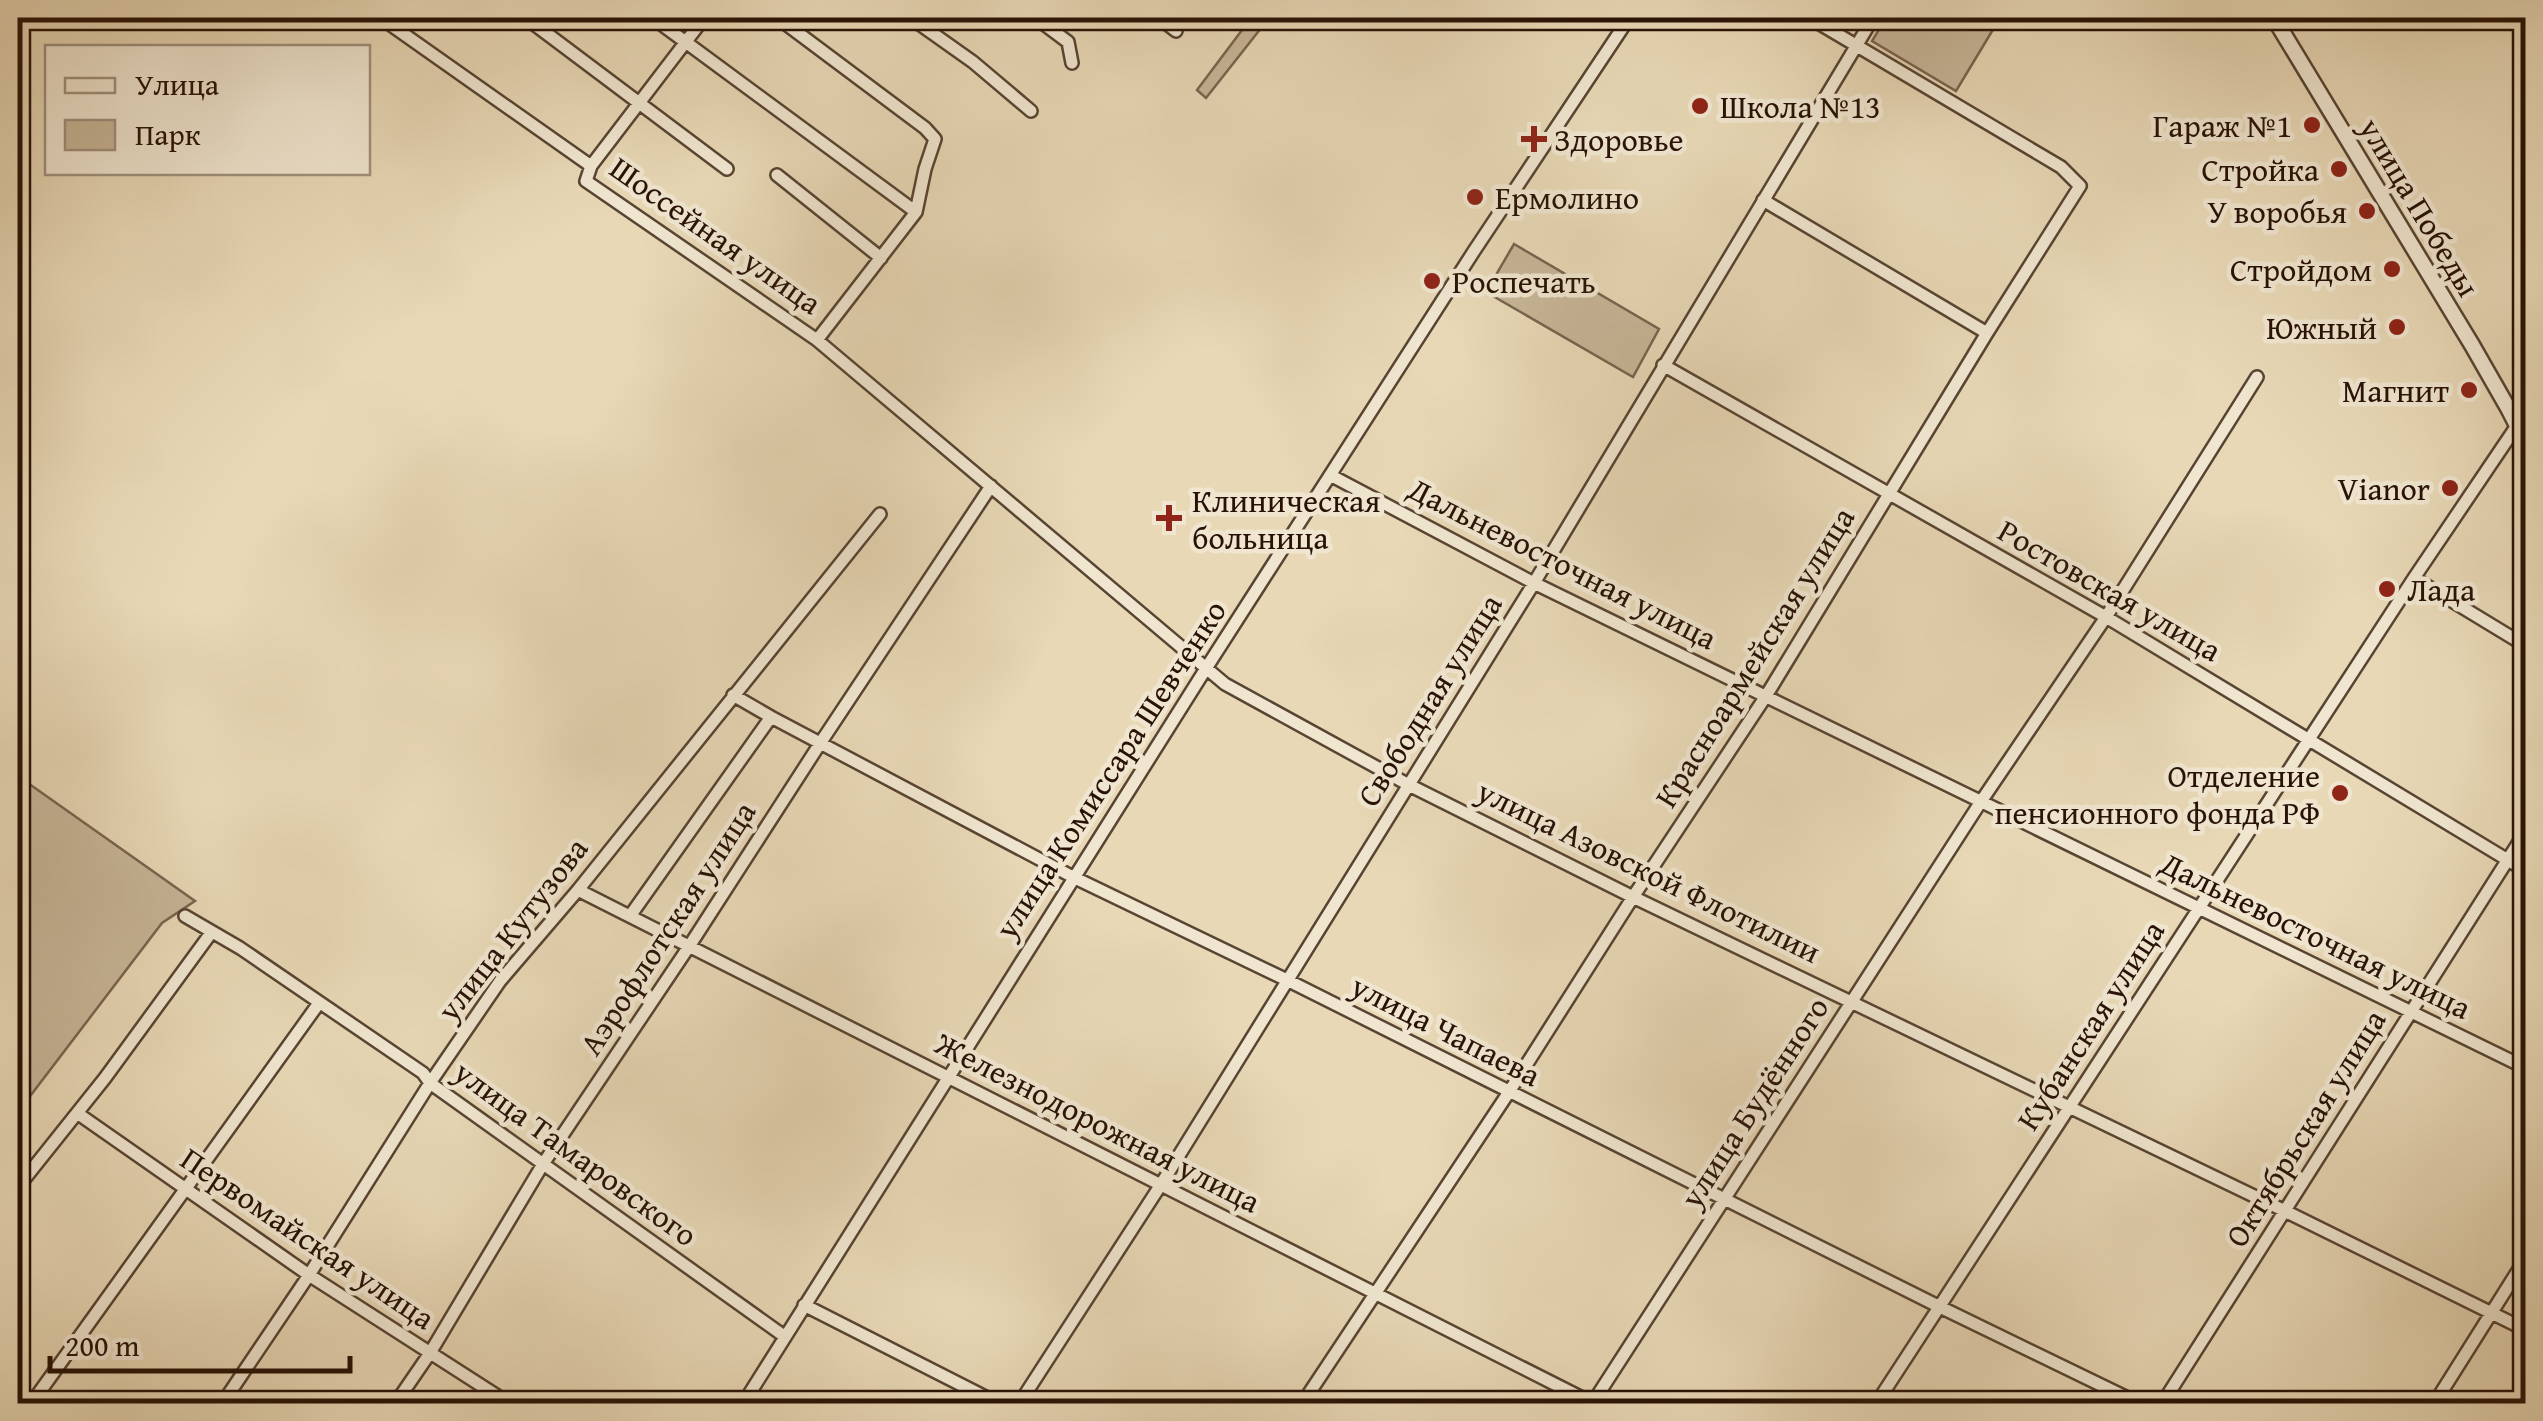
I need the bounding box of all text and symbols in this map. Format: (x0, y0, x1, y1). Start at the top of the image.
legend (45, 45, 370, 175)
text: Улица (135, 62, 220, 106)
place label: Школа №13 (1720, 83, 1881, 130)
marker: Школа №13 (1689, 95, 1711, 117)
place label: Гараж №1 (2153, 102, 2292, 149)
street label: улица Победы (2347, 108, 2492, 305)
text: Парк (135, 112, 201, 156)
marker: Гараж №1 (2301, 114, 2323, 136)
place label: Здоровье (1554, 116, 1684, 163)
marker: Здоровье (1523, 128, 1545, 150)
street label: Шоссейная улица (601, 144, 832, 326)
place label: Стройка (2202, 146, 2320, 193)
marker: Стройка (2328, 158, 2350, 180)
place label: Ермолино (1495, 174, 1639, 221)
marker: Ермолино (1464, 186, 1486, 208)
place label: У воробья (2207, 188, 2347, 235)
marker: У воробья (2356, 200, 2378, 222)
place label: Стройдом (2230, 246, 2372, 293)
place label: Роспечать (1452, 258, 1596, 305)
marker: Стройдом (2381, 258, 2403, 280)
marker: Роспечать (1421, 270, 1443, 292)
place label: Южный (2266, 304, 2377, 351)
marker: Южный (2386, 316, 2408, 338)
place label: Магнит (2342, 367, 2450, 414)
marker: Магнит (2458, 379, 2480, 401)
street label: Дальневосточная улица (1400, 464, 1726, 662)
place label: Vianor (2337, 465, 2430, 512)
place label: Клиническая больница (1192, 477, 1380, 561)
marker: Vianor (2439, 477, 2461, 499)
street label: Красноармейская улица (1642, 497, 1866, 816)
marker: Клиническая больница (1156, 505, 1182, 531)
street label: Ростовская улица (1990, 507, 2231, 673)
place label: Лада (2407, 566, 2476, 613)
marker: Лада (2376, 578, 2398, 600)
street label: Свободная улица (1345, 584, 1514, 815)
street label: улица Комиссара Шевченко (982, 590, 1237, 949)
place label: Отделение пенсионного фонда РФ (1994, 752, 2320, 836)
street label: улица Азовской Флотилии (1468, 767, 1829, 975)
marker: Отделение пенсионного фонда РФ (2329, 782, 2351, 804)
street label: Аэрофлотская улица (567, 791, 767, 1064)
street label: улица Кутузова (424, 826, 599, 1032)
street label: Дальневосточная улица (2152, 839, 2480, 1031)
street label: Кубанская улица (2004, 910, 2176, 1139)
street label: улица Чапаева (1342, 962, 1550, 1098)
street label: улица Будённого (1667, 987, 1840, 1218)
street label: Октябрьская улица (2213, 999, 2398, 1256)
street label: Железнодорожная улица (927, 1019, 1269, 1225)
street label: улица Тамаровского (444, 1048, 708, 1258)
street label: Первомайская улица (171, 1135, 445, 1341)
scale bar (50, 1311, 350, 1373)
text: 200 m (65, 1323, 140, 1367)

